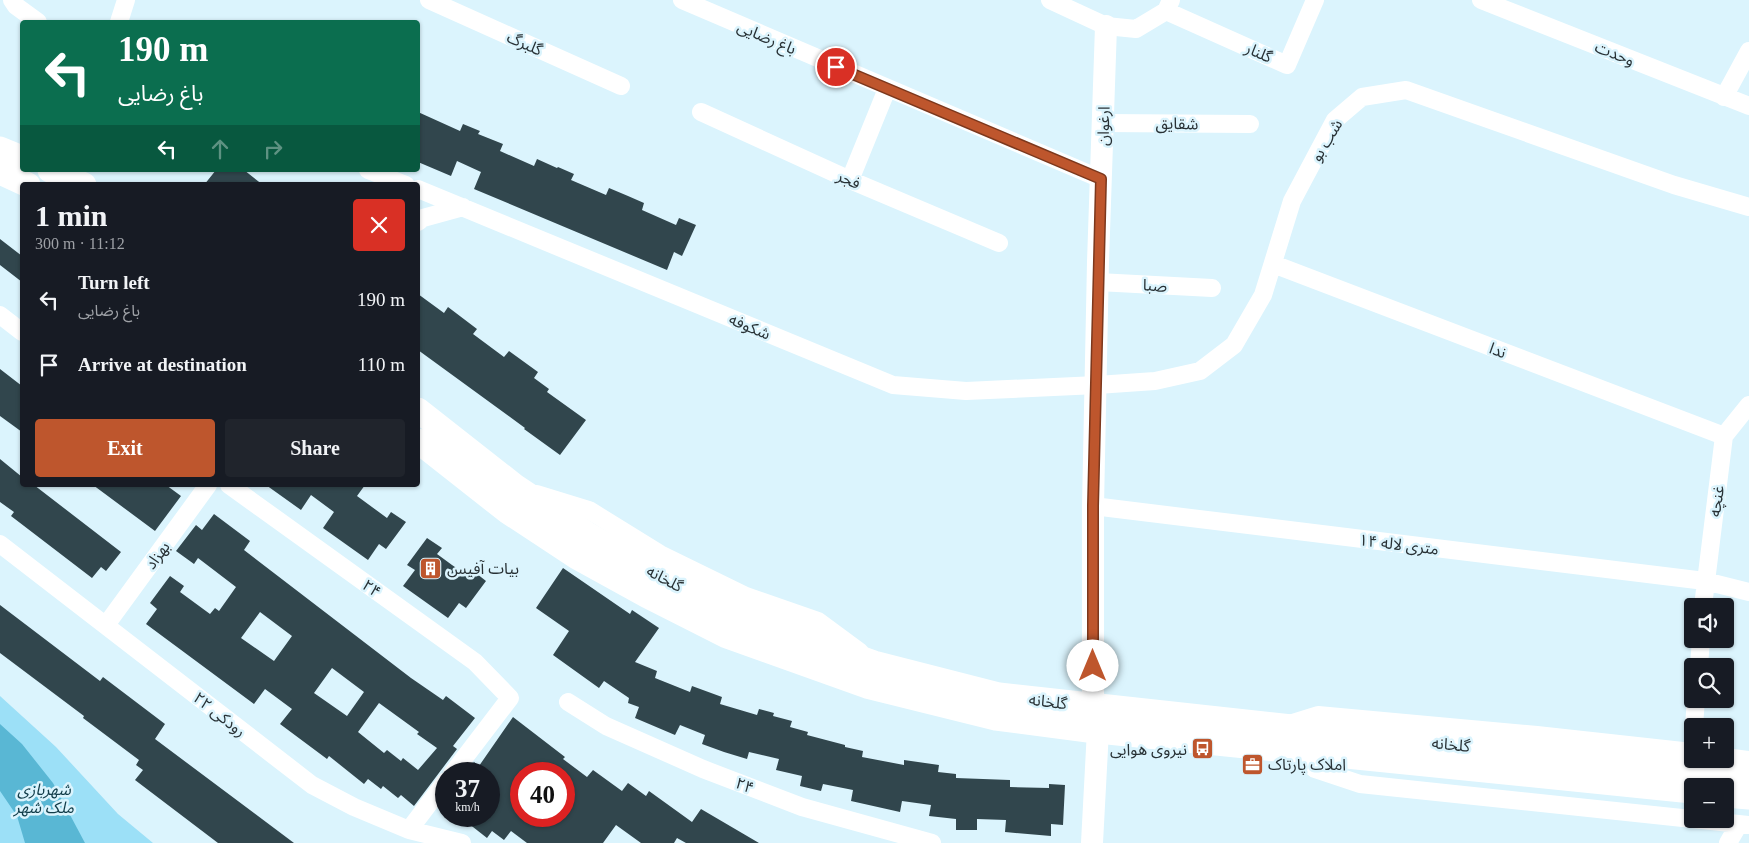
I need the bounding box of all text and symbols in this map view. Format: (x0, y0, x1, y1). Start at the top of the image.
street label: باغ رضایی (733, 17, 799, 61)
street label: گلبرگ (504, 28, 545, 60)
text: 190 m (118, 30, 208, 69)
street label: وحدت (1592, 38, 1637, 70)
street label: گلنار (1241, 39, 1275, 67)
icon: left (35, 40, 100, 105)
pin (815, 46, 857, 88)
icon: arrive (822, 53, 850, 81)
text: باغ رضایی (118, 81, 203, 106)
street label: ارغوان (1094, 106, 1114, 146)
street label: شقایق (1155, 115, 1199, 134)
street label: شب بو (1307, 116, 1346, 165)
icon: left (153, 135, 181, 163)
icon: ahead (206, 135, 234, 163)
icon: right (259, 135, 287, 163)
street label: فجر (833, 166, 863, 193)
text: 1 min (35, 199, 108, 232)
button: close (353, 199, 405, 251)
text: 300 m · 11:12 (35, 235, 125, 252)
text: Turn left (78, 272, 150, 293)
street label: صبا (1142, 276, 1168, 295)
icon: left (35, 286, 63, 314)
text: 190 m (357, 289, 405, 310)
text: باغ رضایی (78, 302, 140, 319)
street label: شکوفه (726, 310, 773, 344)
street label: ندا (1487, 340, 1509, 361)
icon: arrive (35, 351, 63, 379)
text: Arrive at destination (78, 354, 247, 375)
text: 110 m (358, 354, 405, 375)
button: Exit (35, 419, 215, 477)
button: Share (225, 419, 405, 477)
street label: غنچه (1706, 484, 1729, 518)
street label: ۱۴ متری لاله (1358, 531, 1440, 559)
street label: بهزاد (142, 538, 174, 573)
building icon: بیات آفیس (419, 556, 443, 580)
place label: بیات آفیس (447, 560, 519, 578)
street label: گلخانه (644, 562, 686, 595)
street label: ۲۴ (359, 576, 384, 601)
map controls (1684, 598, 1734, 828)
button: sound (1684, 598, 1734, 648)
position arrow (1066, 639, 1118, 691)
button: search (1684, 658, 1734, 708)
street label: رودکی ۲۲ (190, 689, 249, 741)
street label: گلخانه (1028, 691, 1068, 712)
button: + (1684, 718, 1734, 768)
street label: گلخانه (1431, 734, 1471, 755)
bus stop icon: نیروی هوایی (1191, 737, 1215, 761)
place label: نیروی هوایی (1110, 741, 1187, 759)
office icon: املاک پارتاک (1240, 752, 1264, 776)
place label: املاک پارتاک (1268, 756, 1346, 775)
speed limit sign: 40 (510, 762, 575, 827)
street label: ۲۴ (733, 774, 756, 797)
text: 37 (455, 775, 480, 802)
button: − (1684, 778, 1734, 828)
park label: شهربازی ملک شهر (12, 781, 74, 817)
text: km/h (455, 800, 480, 814)

